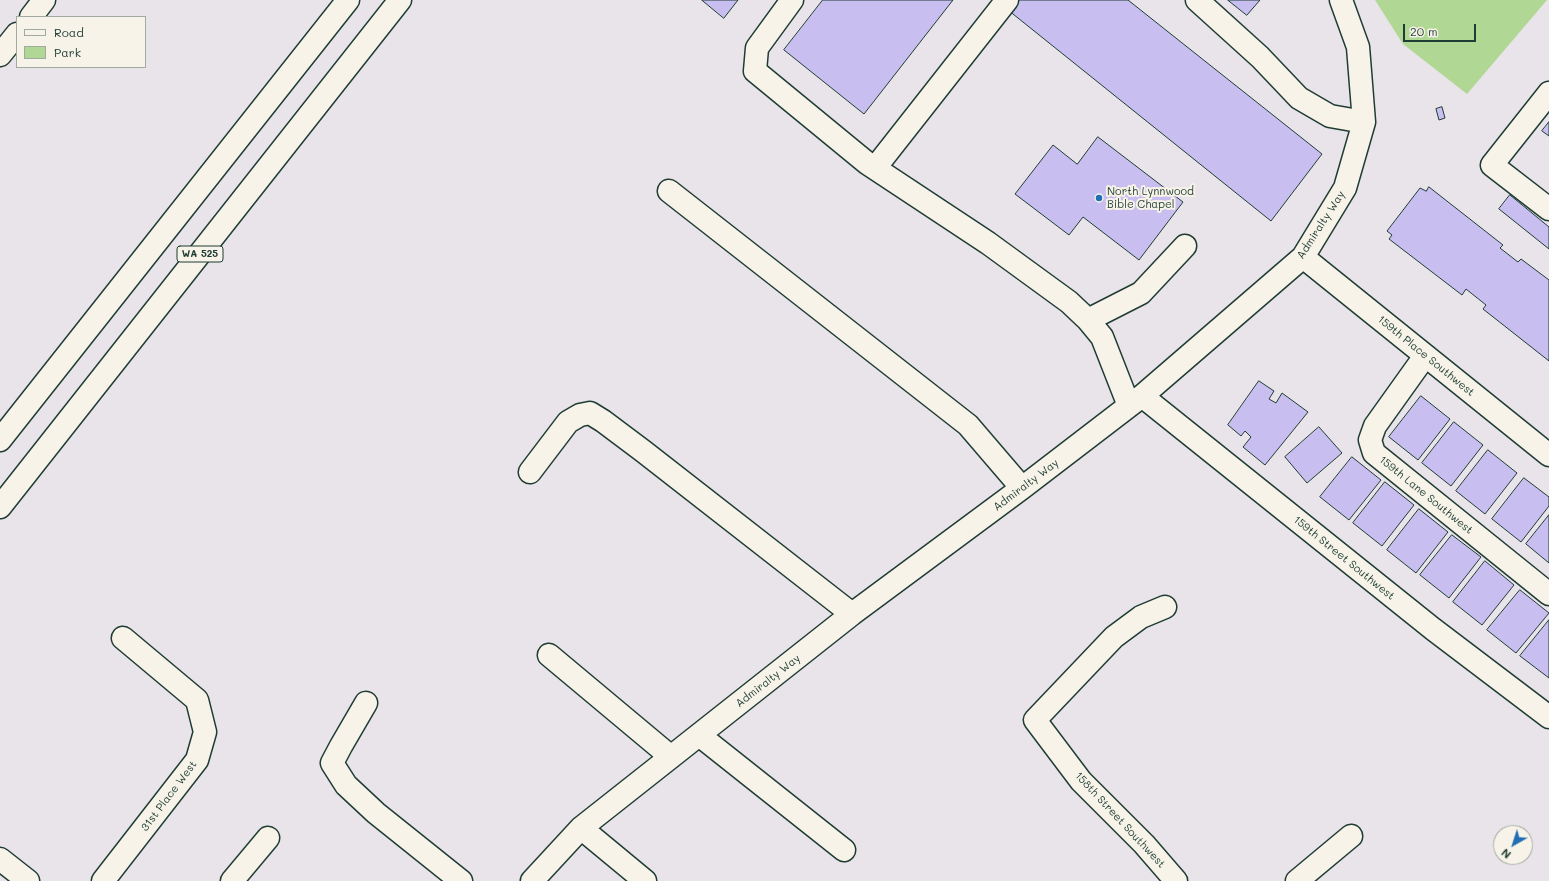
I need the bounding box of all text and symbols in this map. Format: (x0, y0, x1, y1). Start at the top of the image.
legend (16, 16, 146, 68)
scale bar (1405, 16, 1478, 42)
text: 20 m (1410, 23, 1438, 39)
text: Road (54, 24, 84, 40)
text: Park (54, 44, 81, 60)
place label: North Lynnwood Bible Chapel (1107, 185, 1194, 211)
street label: Admiralty Way (1294, 189, 1348, 261)
marker: North Lynnwood Bible Chapel (1094, 193, 1104, 203)
road number: WA 525 (177, 246, 223, 262)
street label: 159th Place Southwest (1375, 313, 1477, 399)
street label: 159th Lane Southwest (1376, 453, 1476, 537)
street label: Admiralty Way (991, 456, 1061, 514)
street label: 159th Street Southwest (1291, 513, 1397, 603)
street label: Admiralty Way (733, 652, 803, 710)
street label: 31st Place West (138, 758, 200, 834)
street label: 158th Street Southwest (1072, 769, 1168, 871)
north arrow (1493, 825, 1533, 865)
text: N (1498, 845, 1514, 862)

